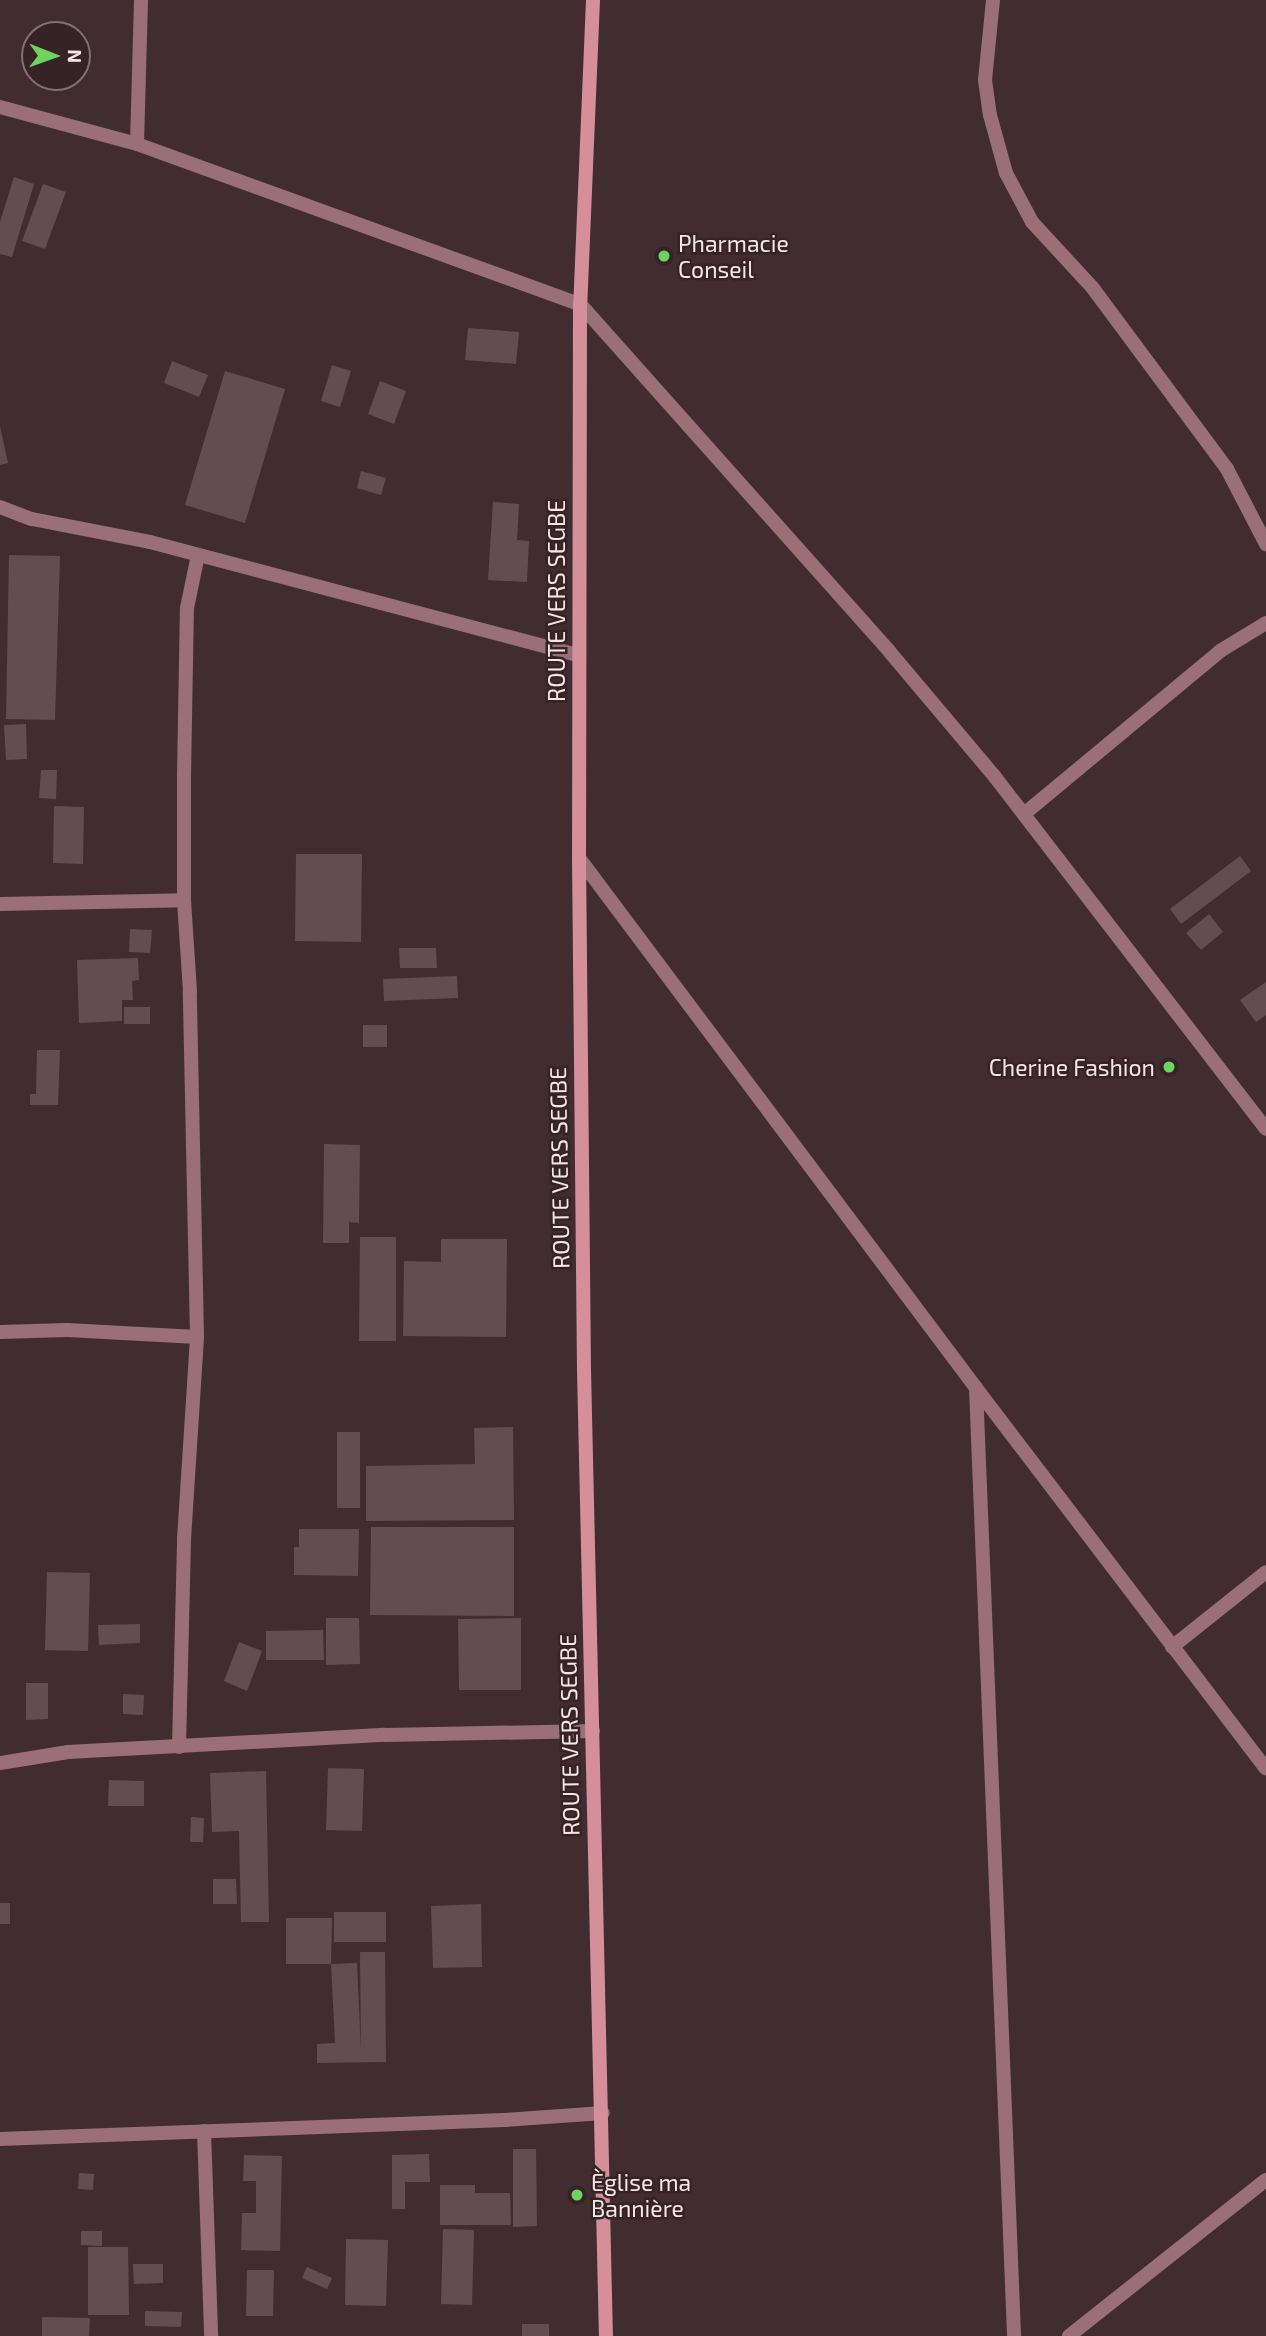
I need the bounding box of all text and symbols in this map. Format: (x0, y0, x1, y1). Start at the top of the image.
north arrow (21, 21, 91, 91)
text: N (64, 49, 87, 63)
place label: Pharmacie Conseil (678, 229, 789, 283)
marker: Pharmacie Conseil (656, 248, 672, 264)
street label: ROUTE VERS SEGBE (542, 500, 570, 702)
place label: Cherine Fashion (989, 1053, 1155, 1081)
marker: Cherine Fashion (1161, 1059, 1177, 1075)
street label: ROUTE VERS SEGBE (543, 1066, 575, 1270)
street label: ROUTE VERS SEGBE (553, 1633, 585, 1837)
place label: Èglise ma Bannière (591, 2168, 691, 2222)
marker: Èglise ma Bannière (569, 2187, 585, 2203)

